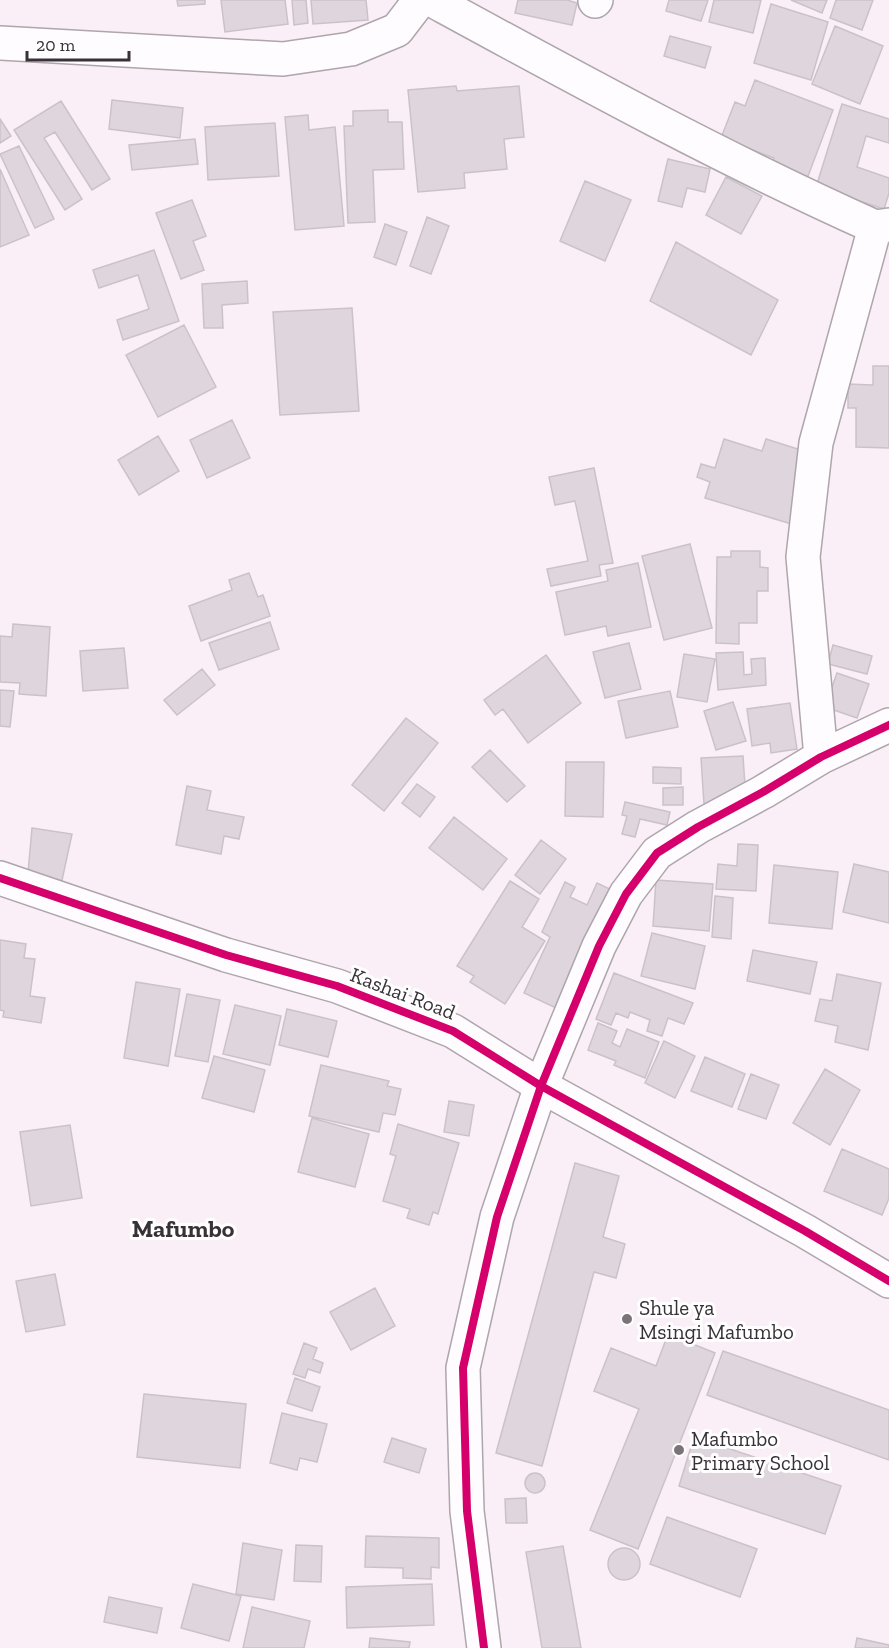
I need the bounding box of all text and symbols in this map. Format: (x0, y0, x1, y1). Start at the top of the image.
scale bar (27, 24, 129, 62)
text: 20 m (36, 34, 76, 56)
street label: Kashai Road (347, 962, 460, 1025)
district label: Mafumbo (132, 1214, 235, 1243)
place label: Shule ya Msingi Mafumbo (639, 1295, 794, 1344)
marker: Shule ya Msingi Mafumbo (620, 1312, 634, 1326)
place label: Mafumbo Primary School (691, 1426, 830, 1475)
marker: Mafumbo Primary School (672, 1443, 686, 1457)

